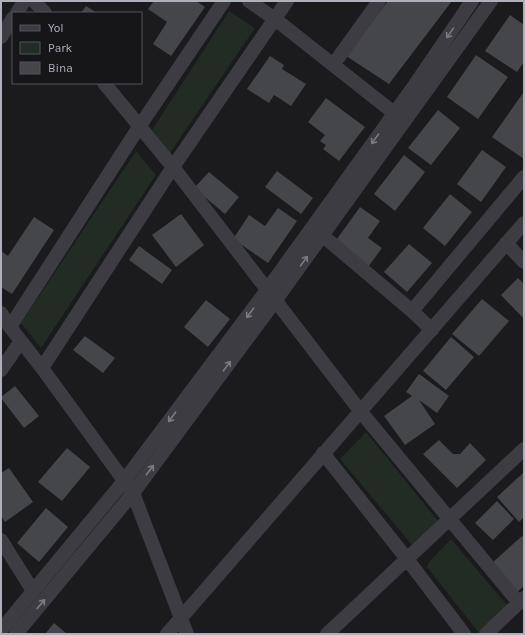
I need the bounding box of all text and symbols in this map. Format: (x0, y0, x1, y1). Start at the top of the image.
legend (12, 12, 142, 84)
text: Yol (48, 21, 64, 35)
one-way arrow (446, 27, 454, 38)
text: Park (48, 41, 73, 55)
text: Bina (48, 61, 73, 75)
one-way arrow (371, 134, 379, 145)
one-way arrow (300, 256, 308, 267)
one-way arrow (246, 307, 254, 318)
one-way arrow (223, 361, 231, 372)
one-way arrow (168, 411, 176, 422)
one-way arrow (145, 465, 154, 476)
one-way arrow (37, 599, 46, 609)

